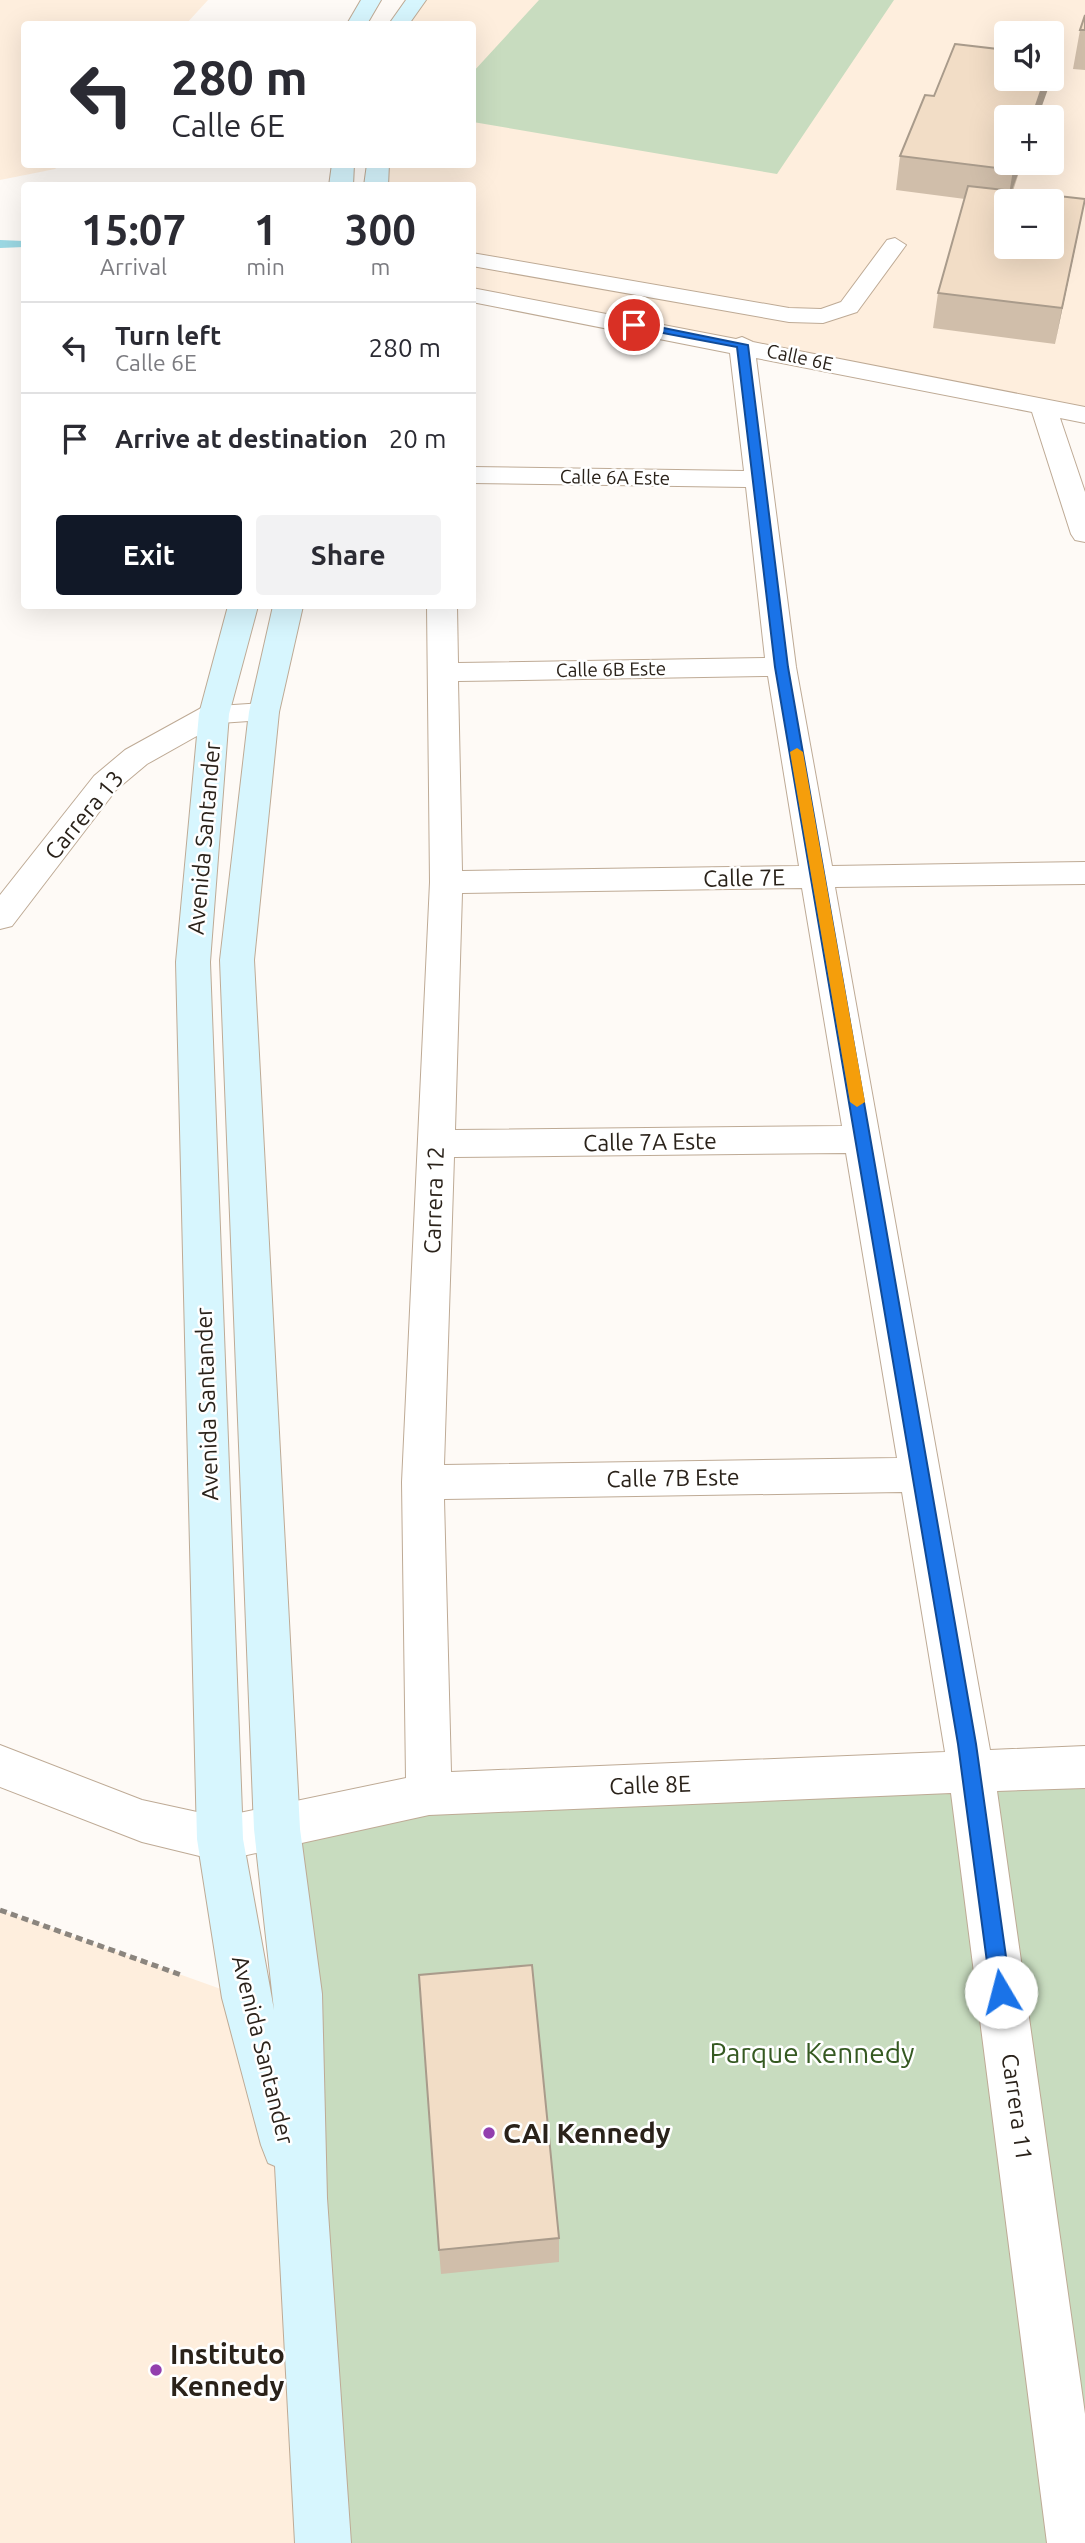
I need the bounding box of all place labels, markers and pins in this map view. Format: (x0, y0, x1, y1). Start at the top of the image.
pin (604, 295, 664, 355)
place label: CAI Kennedy (503, 2117, 671, 2148)
marker: CAI Kennedy (481, 2125, 497, 2141)
place label: Instituto Kennedy (170, 2338, 285, 2401)
marker: Instituto Kennedy (148, 2362, 164, 2378)

